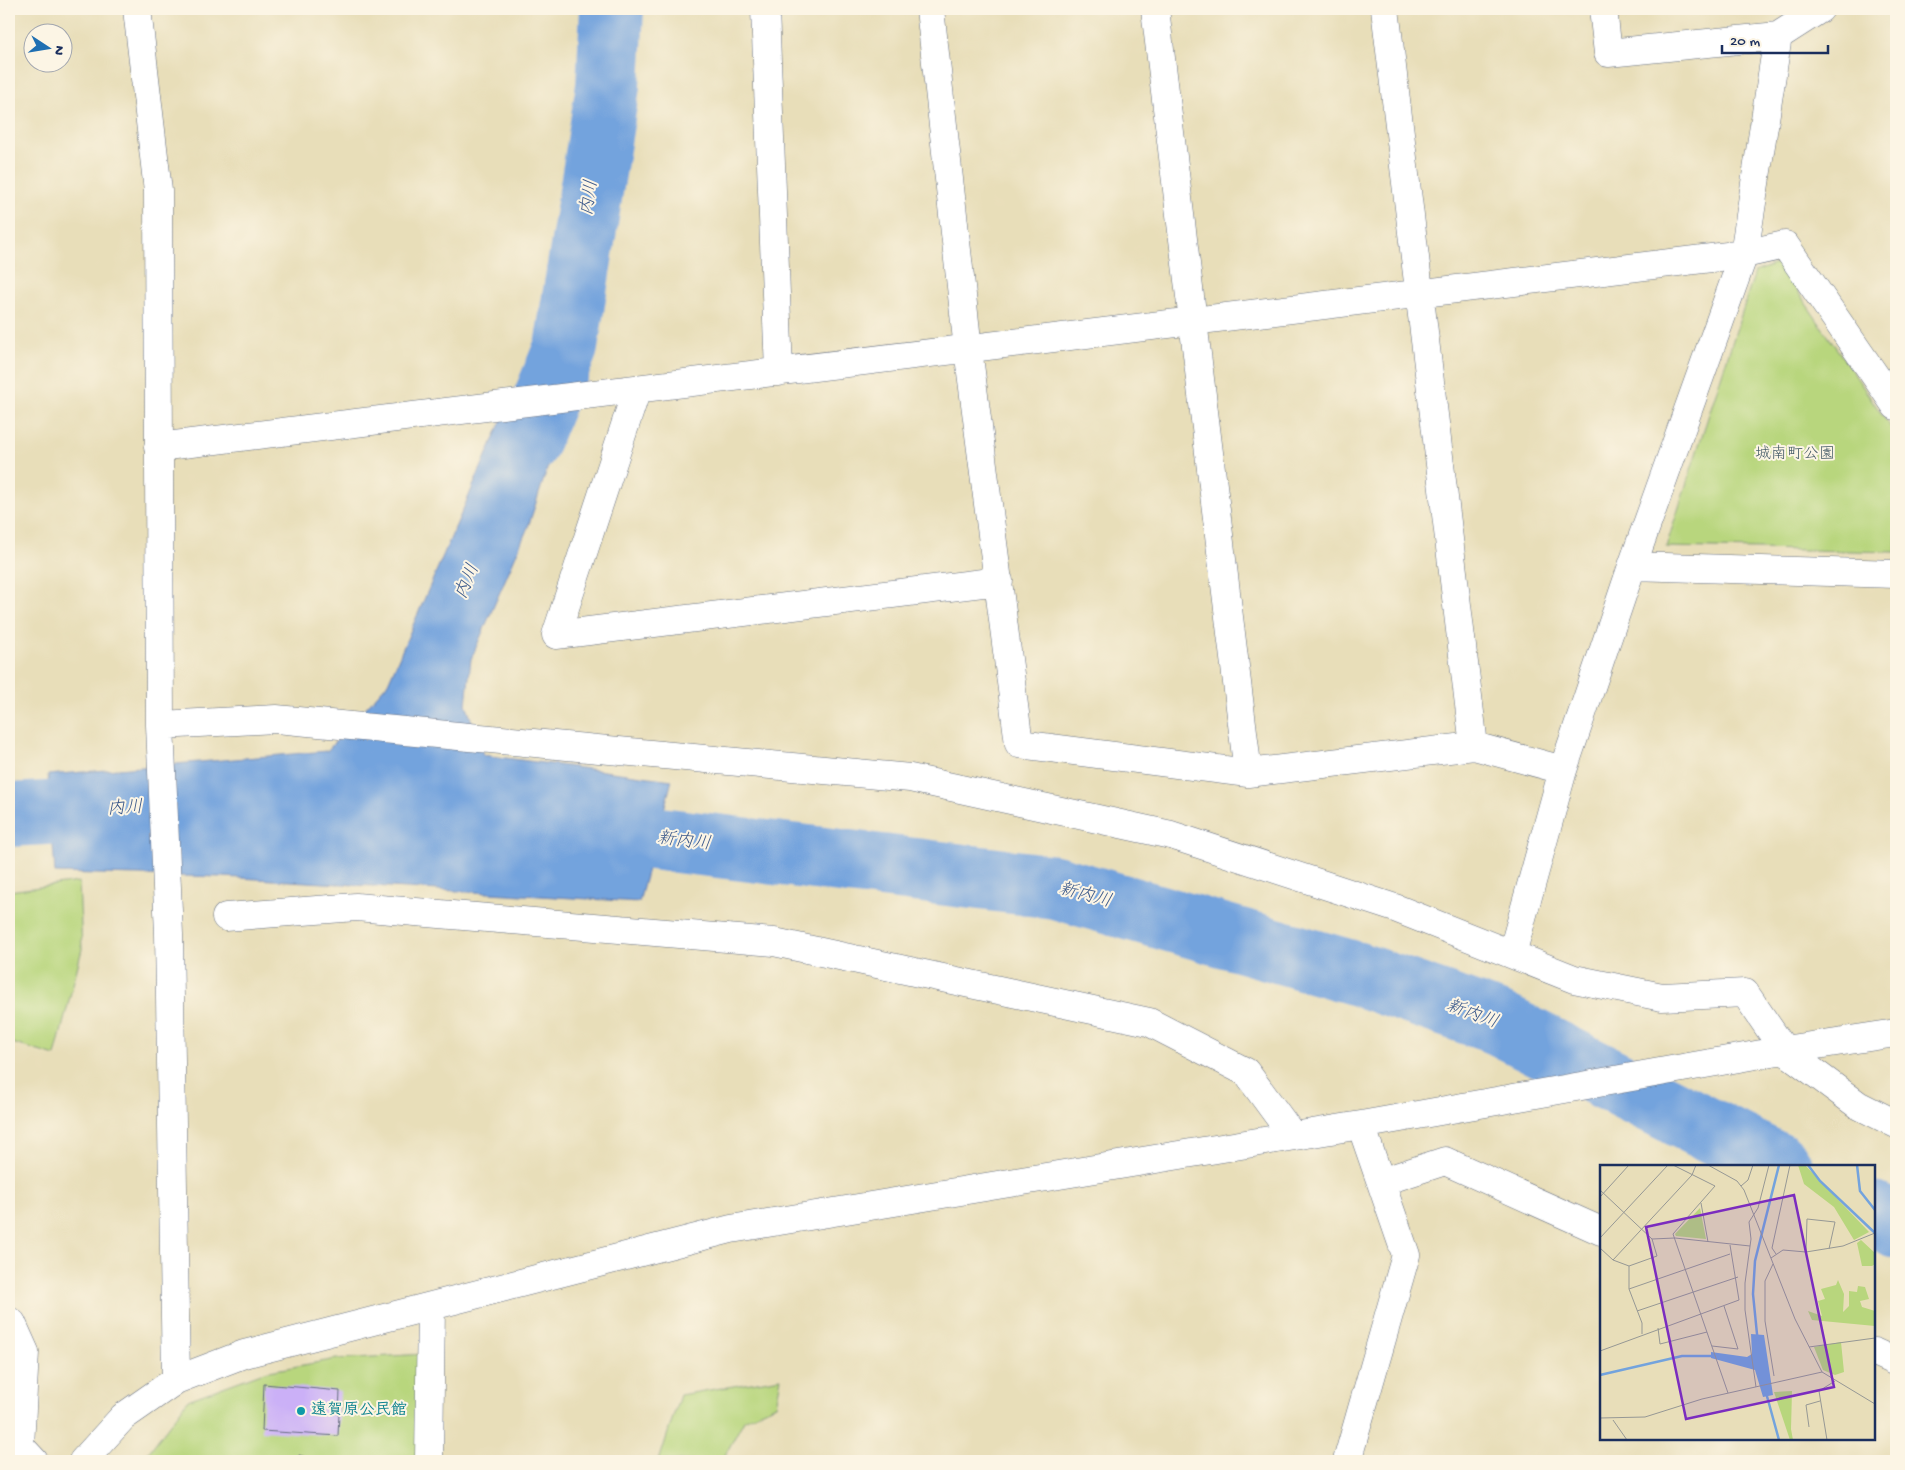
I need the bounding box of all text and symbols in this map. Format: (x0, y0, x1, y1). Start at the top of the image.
north arrow (22, 22, 72, 72)
scale bar (1722, 22, 1829, 54)
text: 20 m (1730, 33, 1760, 51)
text: N (49, 44, 68, 56)
water label: 内川 (576, 178, 603, 217)
park label: 城南町公園 (1755, 444, 1835, 465)
water label: 内川 (450, 561, 485, 603)
water label: 内川 (106, 797, 144, 820)
water label: 新内川 (656, 827, 712, 856)
water label: 新内川 (1056, 878, 1114, 913)
water label: 新内川 (1443, 995, 1501, 1034)
inset map (1600, 1165, 1875, 1440)
place label: 遠賀原公民館 (311, 1400, 407, 1421)
marker: 遠賀原公民館 (295, 1405, 307, 1417)

